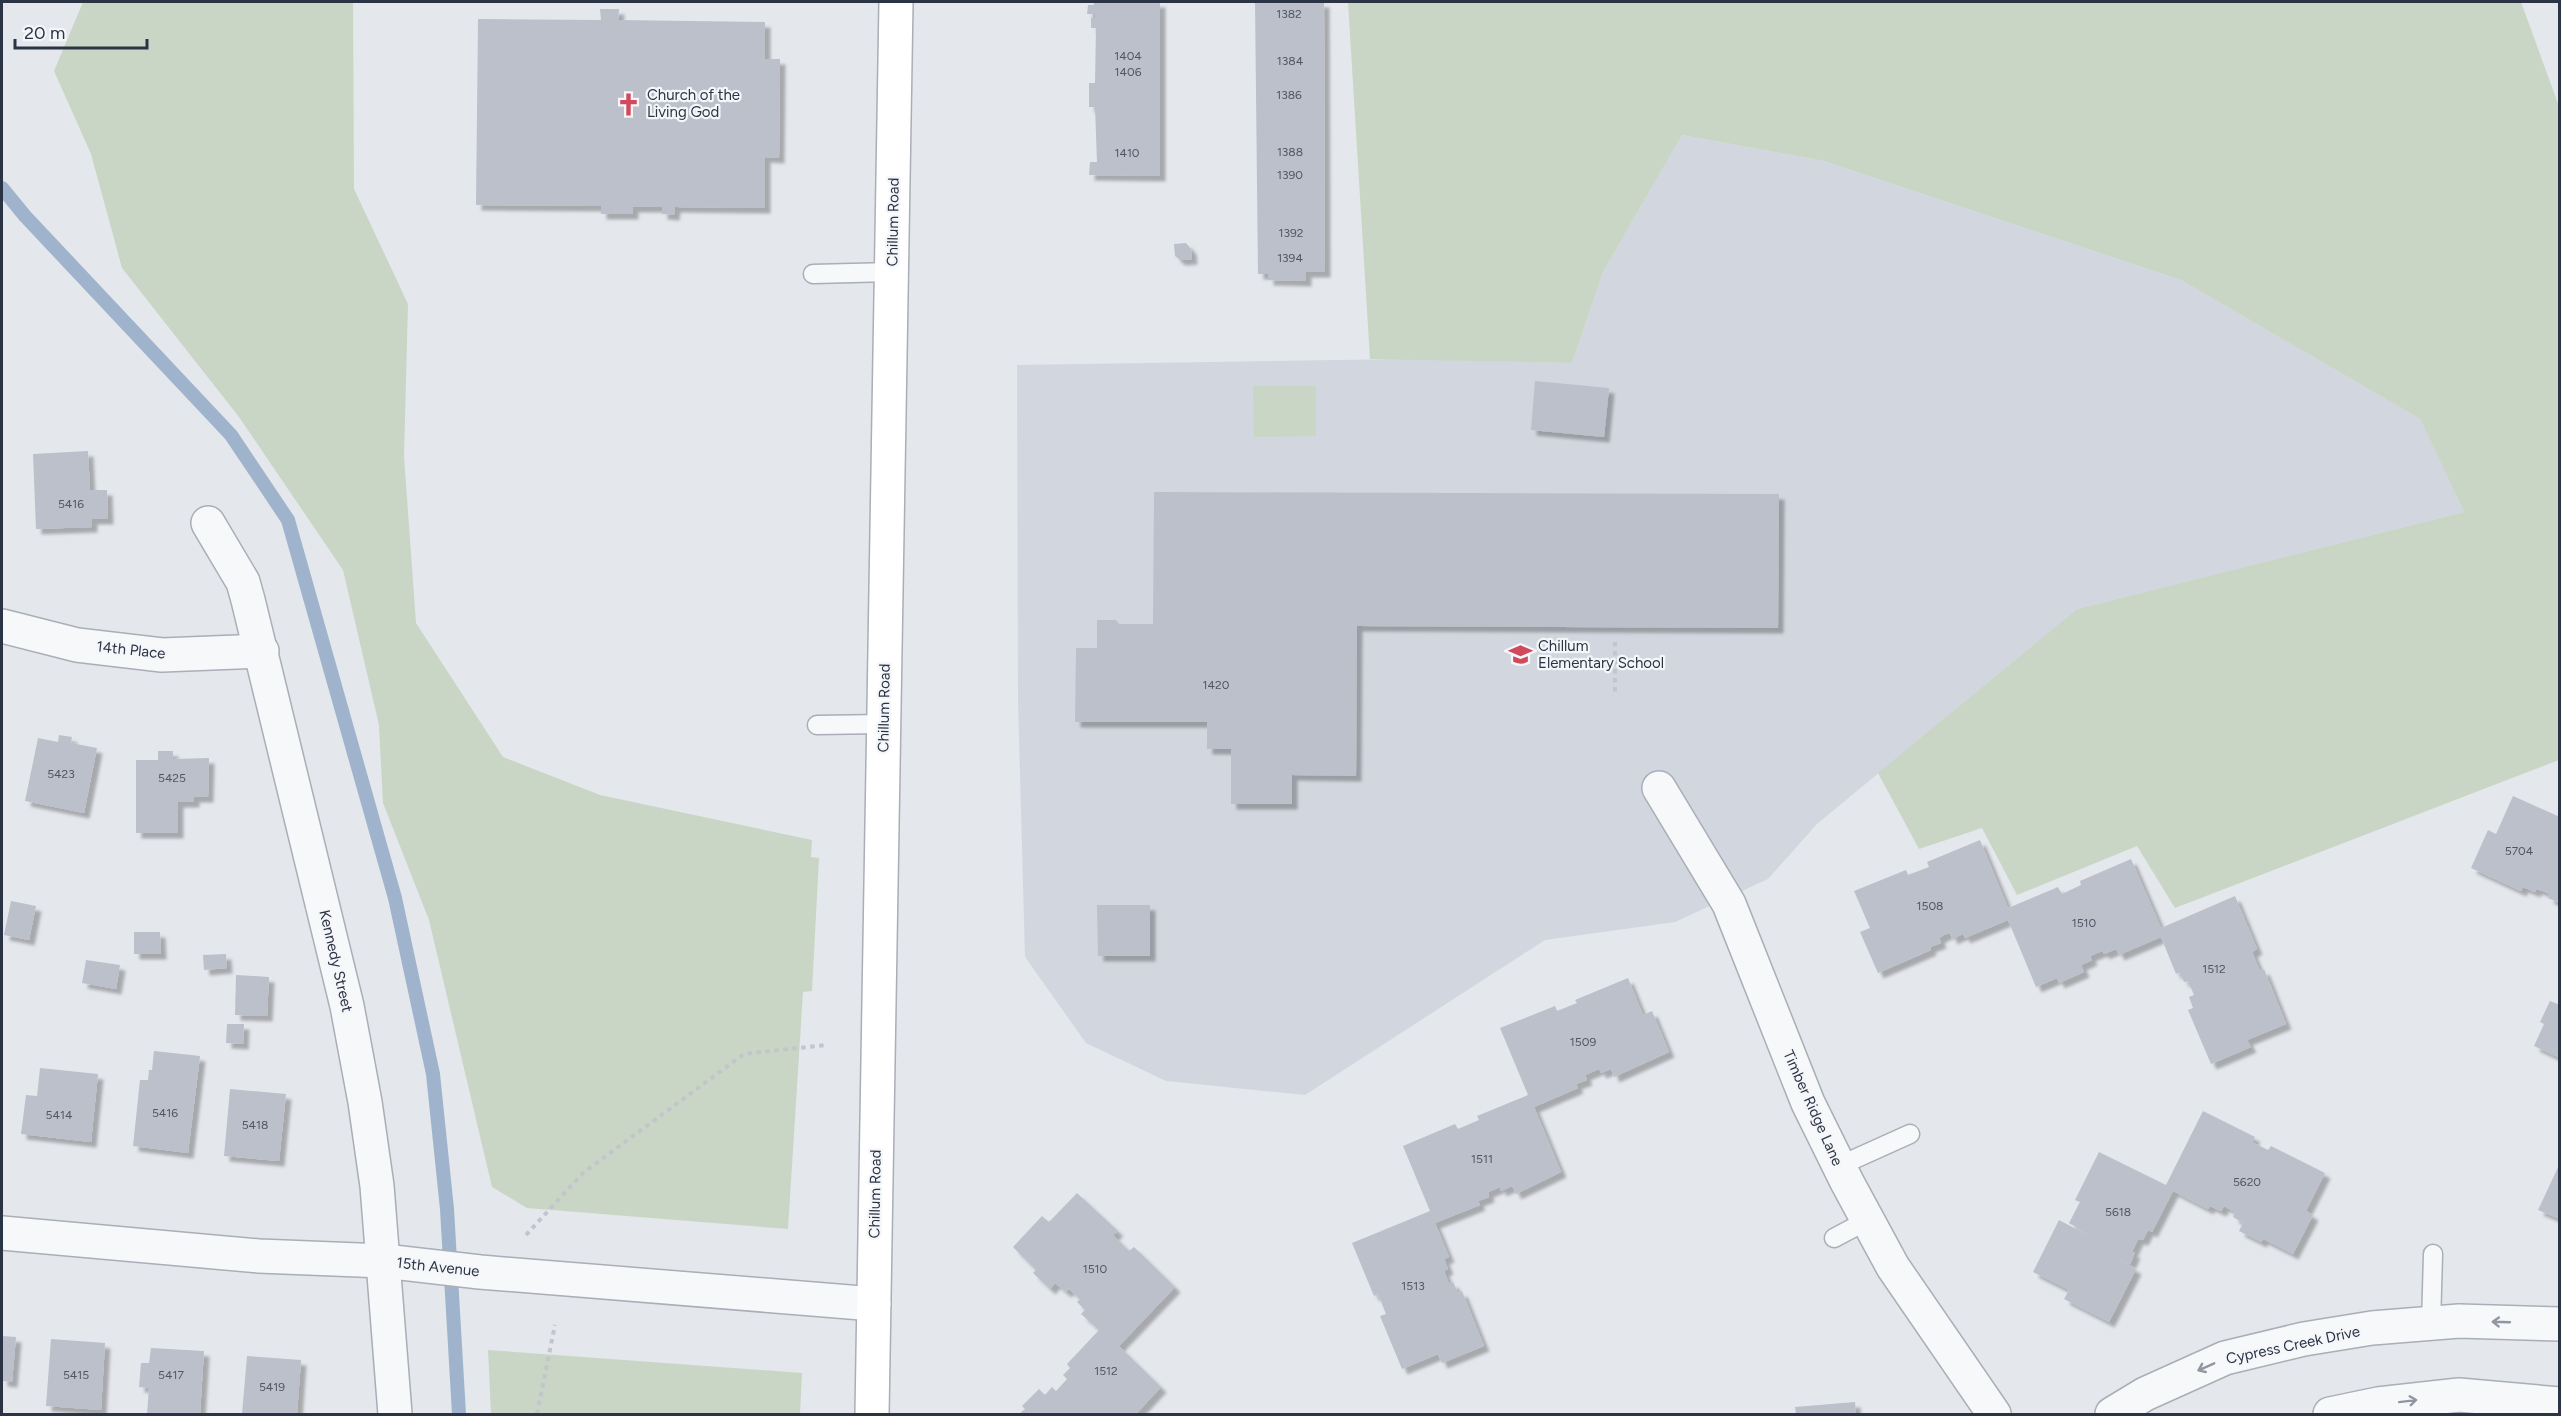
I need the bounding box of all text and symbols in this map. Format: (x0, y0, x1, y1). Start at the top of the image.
house number: 1382 (1276, 7, 1302, 21)
scale bar (15, 12, 147, 50)
text: 20 m (24, 22, 65, 44)
house number: 1404 (1114, 49, 1142, 63)
house number: 1384 (1277, 54, 1304, 68)
house number: 1406 (1115, 65, 1142, 79)
place label: Church of the Living God (647, 86, 740, 121)
house number: 1386 (1276, 88, 1302, 102)
church icon: Church of the Living God (616, 91, 642, 117)
house number: 1388 (1277, 145, 1303, 159)
house number: 1410 (1114, 146, 1140, 160)
house number: 1390 (1277, 168, 1303, 182)
street label: Chillum Road (883, 178, 903, 266)
house number: 1392 (1279, 226, 1303, 240)
house number: 1394 (1277, 251, 1303, 265)
house number: 5416 (58, 497, 84, 511)
street label: 14th Place (96, 637, 166, 663)
place label: Chillum Elementary School (1538, 637, 1664, 672)
school or university icon: Chillum Elementary School (1507, 642, 1533, 668)
street label: Chillum Road (874, 664, 894, 752)
house number: 1420 (1203, 678, 1230, 692)
house number: 5423 (47, 767, 75, 781)
house number: 5425 (158, 771, 186, 785)
house number: 5704 (2505, 844, 2534, 858)
house number: 1508 (1917, 899, 1943, 913)
street label: Kennedy Street (315, 908, 357, 1014)
house number: 1510 (2072, 916, 2097, 930)
house number: 1512 (2202, 962, 2226, 976)
house number: 1509 (1570, 1035, 1596, 1049)
street label: Timber Ridge Lane (1779, 1047, 1847, 1169)
house number: 5416 (152, 1106, 178, 1120)
house number: 5414 (46, 1108, 73, 1122)
house number: 5418 (242, 1118, 268, 1132)
street label: Chillum Road (865, 1150, 885, 1238)
house number: 1511 (1471, 1152, 1493, 1166)
house number: 5620 (2233, 1175, 2261, 1189)
house number: 5618 (2105, 1205, 2131, 1219)
street label: 15th Avenue (396, 1254, 480, 1280)
house number: 1510 (1083, 1262, 1108, 1276)
house number: 1513 (1401, 1279, 1425, 1293)
one-way arrow (2492, 1317, 2512, 1328)
street label: Cypress Creek Drive (2224, 1322, 2362, 1368)
one-way arrow (2198, 1361, 2216, 1373)
house number: 1512 (1094, 1364, 1118, 1378)
house number: 5415 (63, 1368, 89, 1382)
house number: 5417 (158, 1368, 184, 1382)
house number: 5419 (259, 1380, 285, 1394)
one-way arrow (2397, 1395, 2417, 1406)

